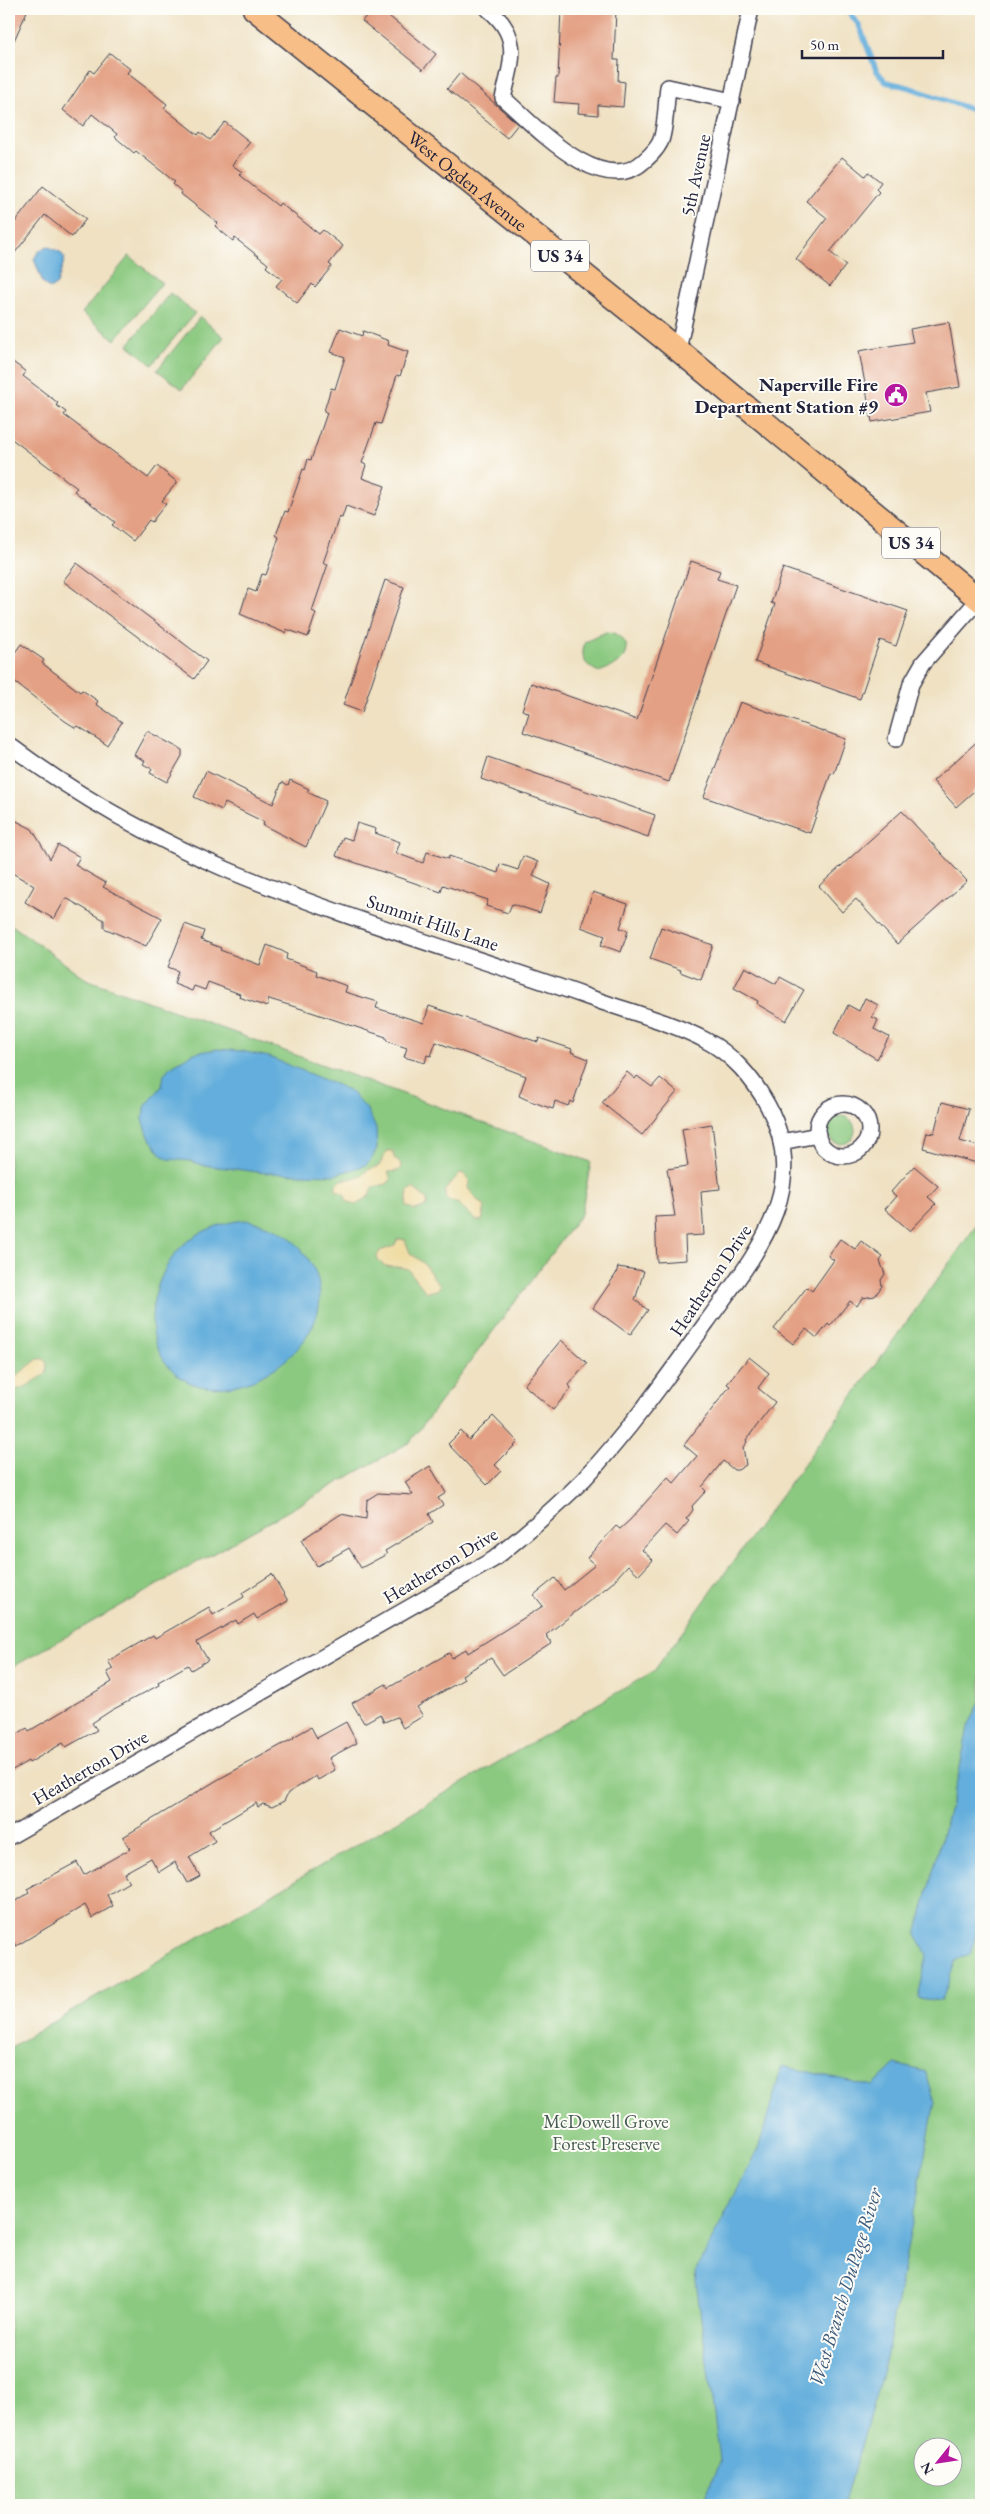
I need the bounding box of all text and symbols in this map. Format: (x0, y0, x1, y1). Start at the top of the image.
scale bar (802, 28, 944, 60)
text: 50 m (810, 35, 839, 54)
street label: West Ogden Avenue (402, 125, 532, 237)
street label: 5th Avenue (675, 132, 716, 218)
road number: US 34 (531, 240, 589, 272)
place label: Naperville Fire Department Station #9 (695, 372, 878, 419)
public building icon: Naperville Fire Department Station #9 (883, 382, 909, 408)
road number: US 34 (882, 528, 940, 558)
street label: Summit Hills Lane (363, 888, 502, 957)
street label: Heatherton Drive (664, 1220, 757, 1341)
street label: Heatherton Drive (378, 1521, 502, 1610)
street label: Heatherton Drive (28, 1724, 153, 1811)
park label: McDowell Grove Forest Preserve (543, 2109, 669, 2156)
water label: West Branch DuPage River (802, 2183, 888, 2389)
north arrow (912, 2436, 962, 2486)
text: N (916, 2459, 937, 2478)

